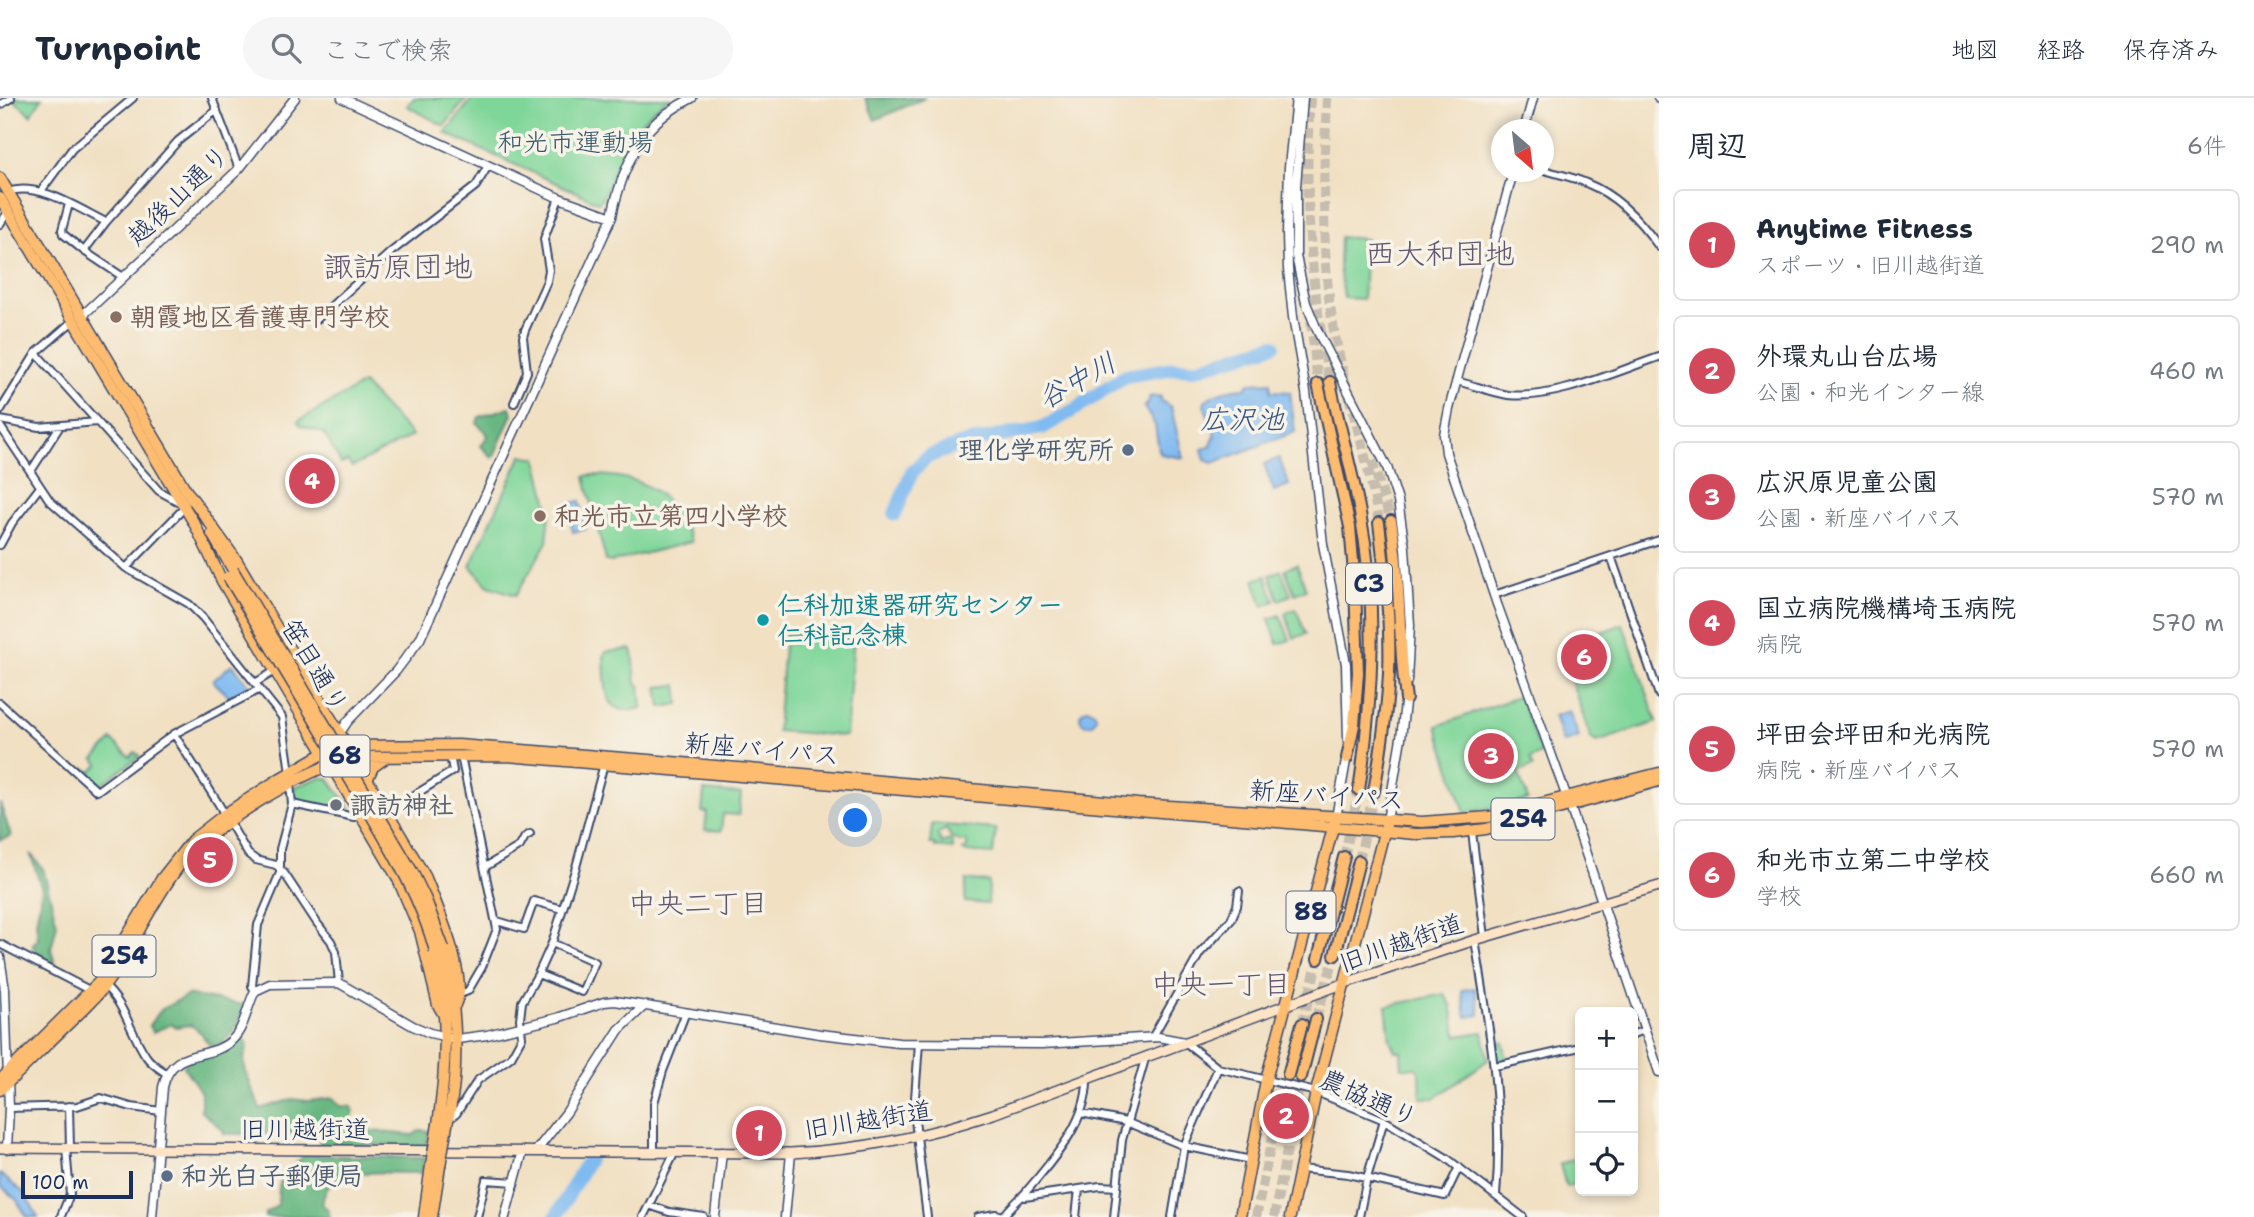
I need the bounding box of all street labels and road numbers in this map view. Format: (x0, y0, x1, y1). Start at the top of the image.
street label: 越後山通り (119, 137, 237, 252)
road number: C3 (1346, 564, 1392, 604)
street label: 笹目通り (274, 612, 357, 719)
street label: 新座バイパス (683, 724, 841, 773)
road number: 68 (320, 736, 370, 776)
street label: 新座バイパス (1248, 772, 1406, 817)
road number: 254 (1492, 798, 1554, 840)
road number: 88 (1286, 892, 1336, 932)
street label: 旧川越街道 (1334, 905, 1468, 980)
road number: 254 (92, 936, 156, 976)
street label: 農協通り (1315, 1060, 1424, 1135)
street label: 旧川越街道 (801, 1092, 935, 1147)
street label: 旧川越街道 (240, 1111, 370, 1146)

